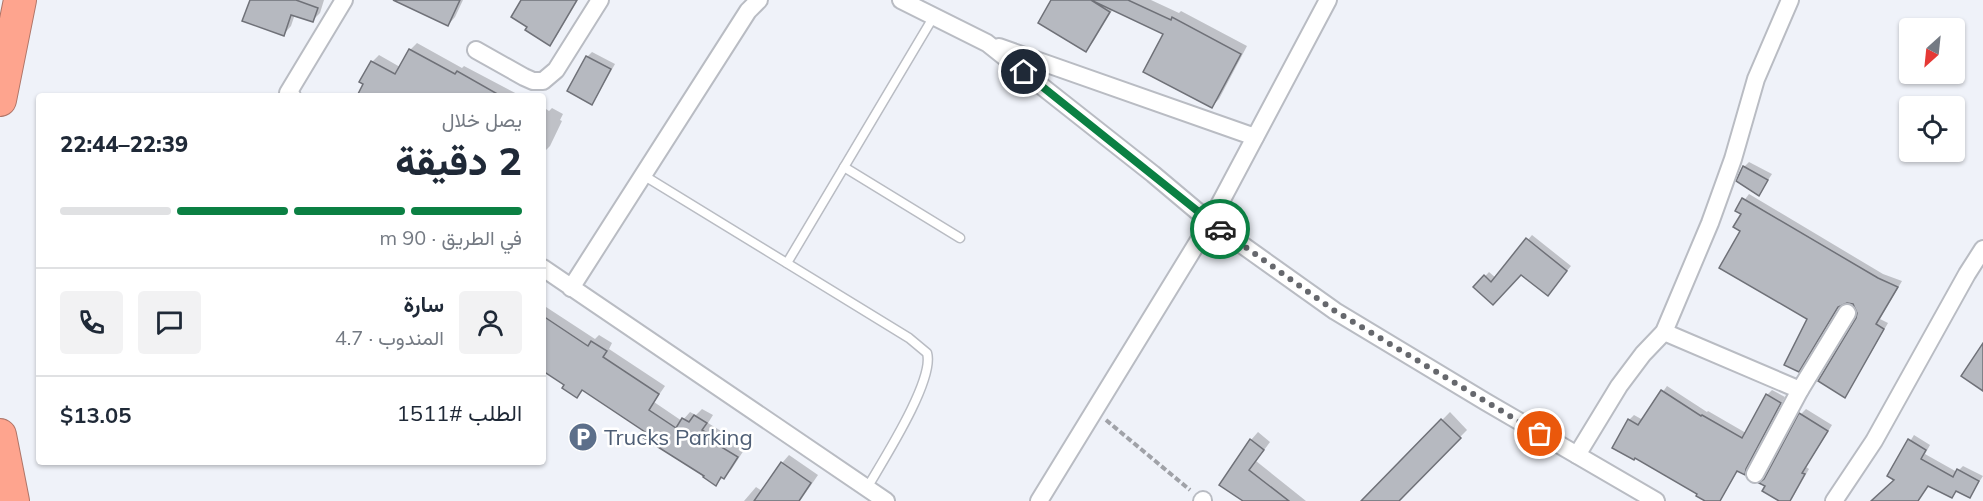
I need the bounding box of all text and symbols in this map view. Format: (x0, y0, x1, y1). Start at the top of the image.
north arrow (1899, 18, 1965, 84)
map controls (1899, 18, 1965, 162)
pin (998, 46, 1049, 97)
icon: home (1007, 55, 1040, 88)
button: locate (1899, 96, 1965, 162)
text: يصل خلال (442, 107, 522, 132)
text: 22:39–22:44 (60, 130, 188, 158)
text: 2 دقيقة (395, 136, 522, 185)
courier (1190, 199, 1250, 259)
icon: car (1204, 213, 1237, 246)
text: في الطريق · 90 m (380, 225, 522, 250)
text: سارة (403, 290, 444, 318)
button: phone (60, 291, 123, 354)
button: chat (138, 291, 201, 354)
button: person (459, 291, 522, 354)
text: المندوب · 4.7 (335, 325, 444, 350)
text: الطلب #1511 (397, 399, 522, 427)
text: $13.05 (60, 401, 131, 429)
pin (1514, 408, 1565, 459)
icon: bag (1523, 417, 1556, 450)
parking icon: Trucks Parking (567, 421, 599, 453)
place label: Trucks Parking (604, 423, 753, 451)

